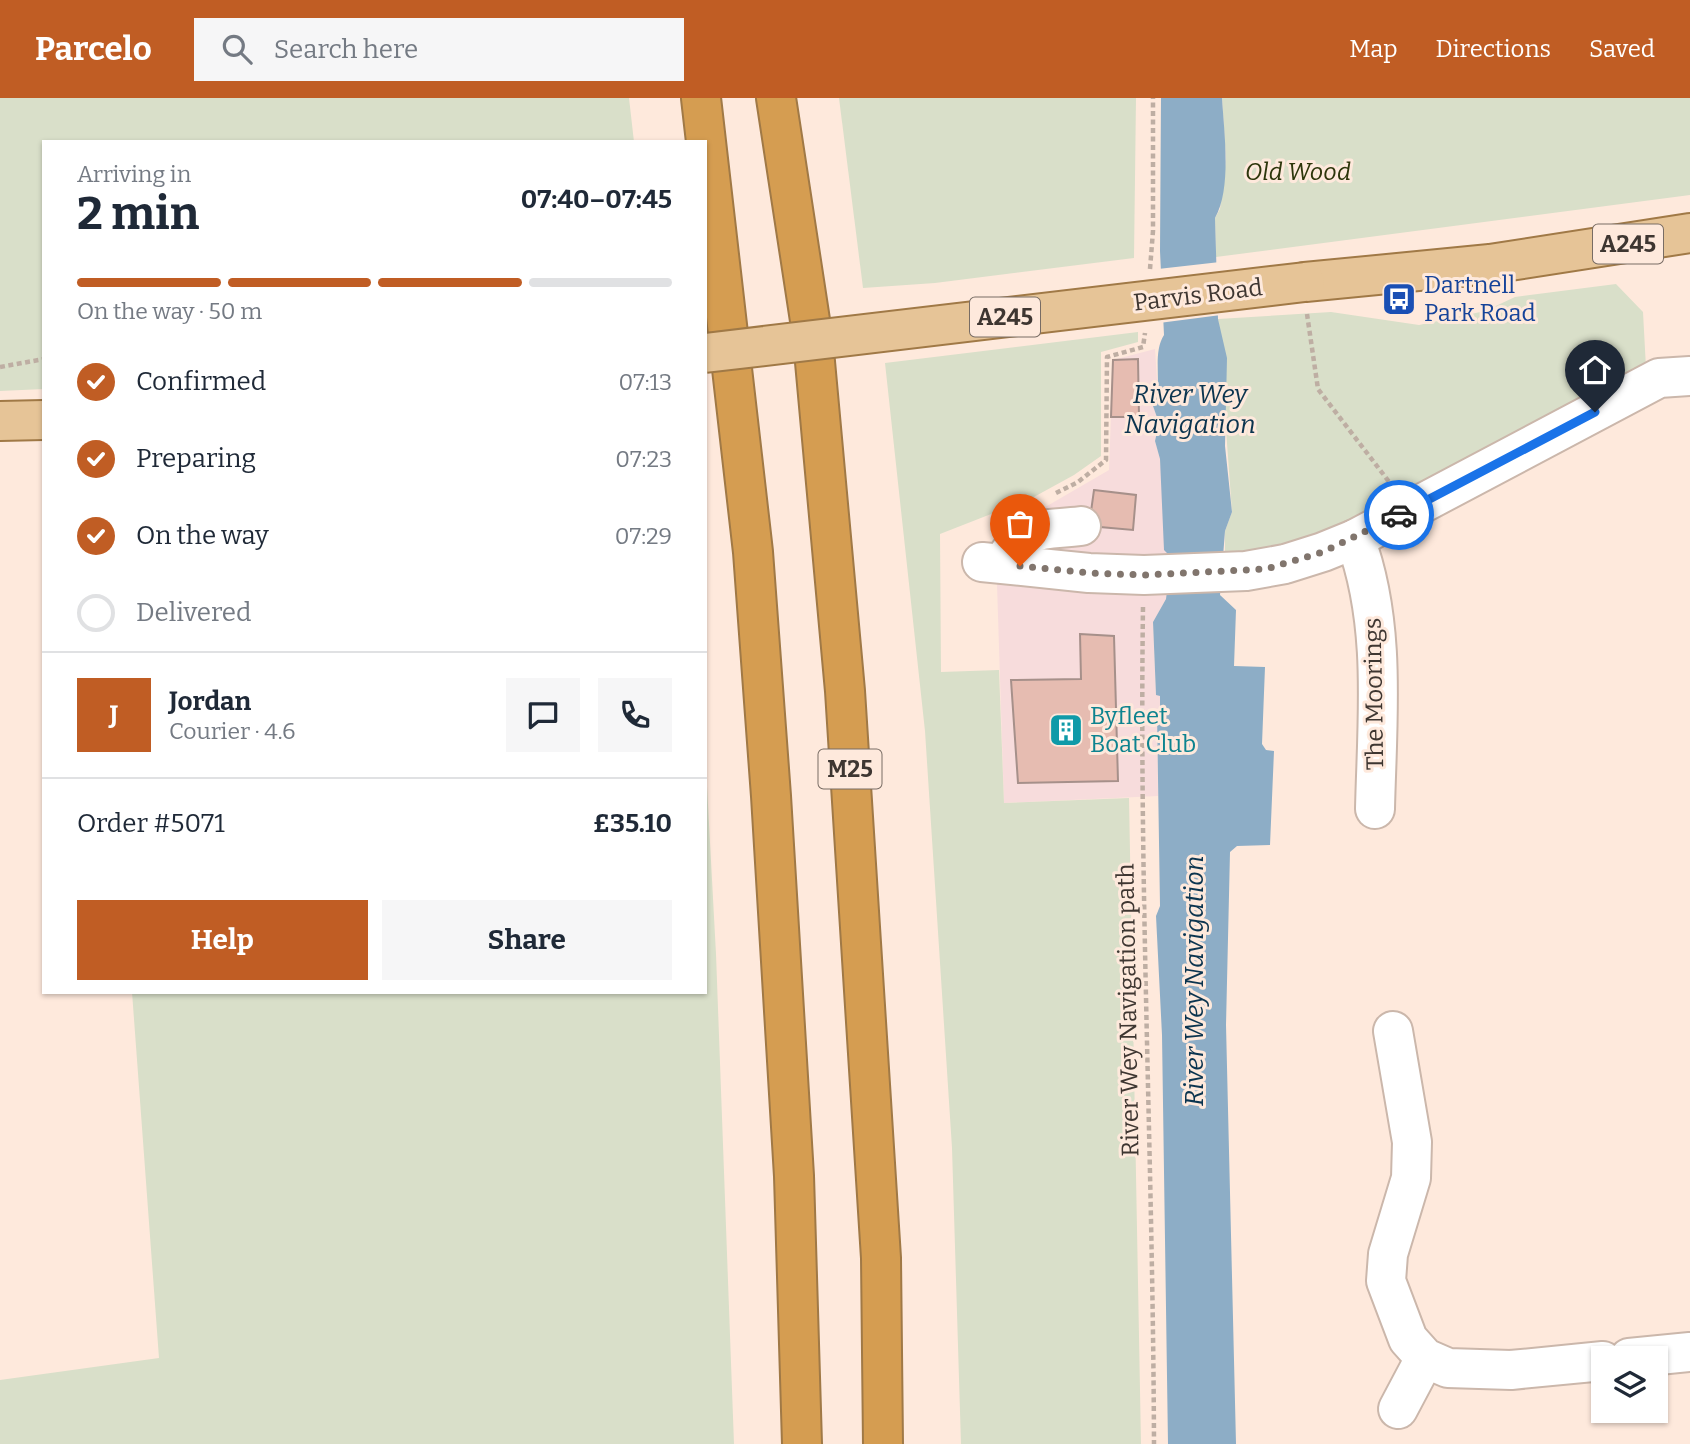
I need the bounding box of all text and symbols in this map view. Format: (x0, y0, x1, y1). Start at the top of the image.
search box (194, 18, 684, 81)
text: Parcelo (35, 29, 152, 69)
icon: search (218, 30, 256, 68)
text: Search here (274, 34, 418, 65)
text: Map (1349, 35, 1398, 63)
text: Directions (1436, 35, 1551, 63)
text: Saved (1589, 35, 1655, 63)
park label: Old Wood (1245, 158, 1351, 186)
text: Arriving in (77, 160, 191, 188)
text: 07:40–07:45 (521, 184, 672, 215)
text: 2 min (77, 186, 199, 241)
road number: A245 (1593, 225, 1663, 264)
place label: Dartnell Park Road (1424, 271, 1536, 327)
street label: Parvis Road (1132, 273, 1264, 317)
bus stop icon: Dartnell Park Road (1380, 280, 1418, 318)
text: On the way · 50 m (77, 297, 262, 325)
road number: A245 (970, 298, 1040, 336)
pin (1565, 340, 1625, 412)
icon: home (1576, 351, 1614, 389)
icon: check (77, 363, 115, 401)
text: Confirmed (136, 366, 266, 397)
text: 07:13 (618, 368, 672, 396)
water label: River Wey Navigation (1124, 379, 1256, 440)
icon: check (77, 440, 115, 478)
text: Preparing (136, 443, 256, 474)
text: 07:23 (615, 445, 672, 473)
courier (1364, 480, 1434, 550)
pin (990, 494, 1050, 566)
icon: car (1380, 496, 1418, 534)
icon: bag (1001, 505, 1039, 543)
icon: check (77, 517, 115, 555)
text: On the way (136, 520, 269, 551)
text: 07:29 (615, 522, 672, 550)
text: Delivered (136, 597, 251, 628)
street label: The Moorings (1359, 618, 1389, 770)
button: chat (506, 678, 580, 752)
button: phone (598, 678, 672, 752)
text: Jordan (169, 686, 251, 717)
text: J (110, 700, 118, 731)
place label: Byfleet Boat Club (1090, 702, 1196, 758)
building icon: Byfleet Boat Club (1047, 711, 1085, 749)
text: Courier · 4.6 (169, 717, 296, 745)
road number: M25 (818, 750, 882, 789)
text: Order #5071 (77, 808, 225, 839)
text: £35.10 (593, 808, 672, 839)
water label: River Wey Navigation (1179, 856, 1210, 1106)
street label: River Wey Navigation path (1111, 863, 1145, 1157)
button: Help (77, 900, 368, 980)
button: Share (382, 900, 672, 980)
map controls (1591, 1346, 1668, 1423)
button: layers (1591, 1346, 1668, 1423)

